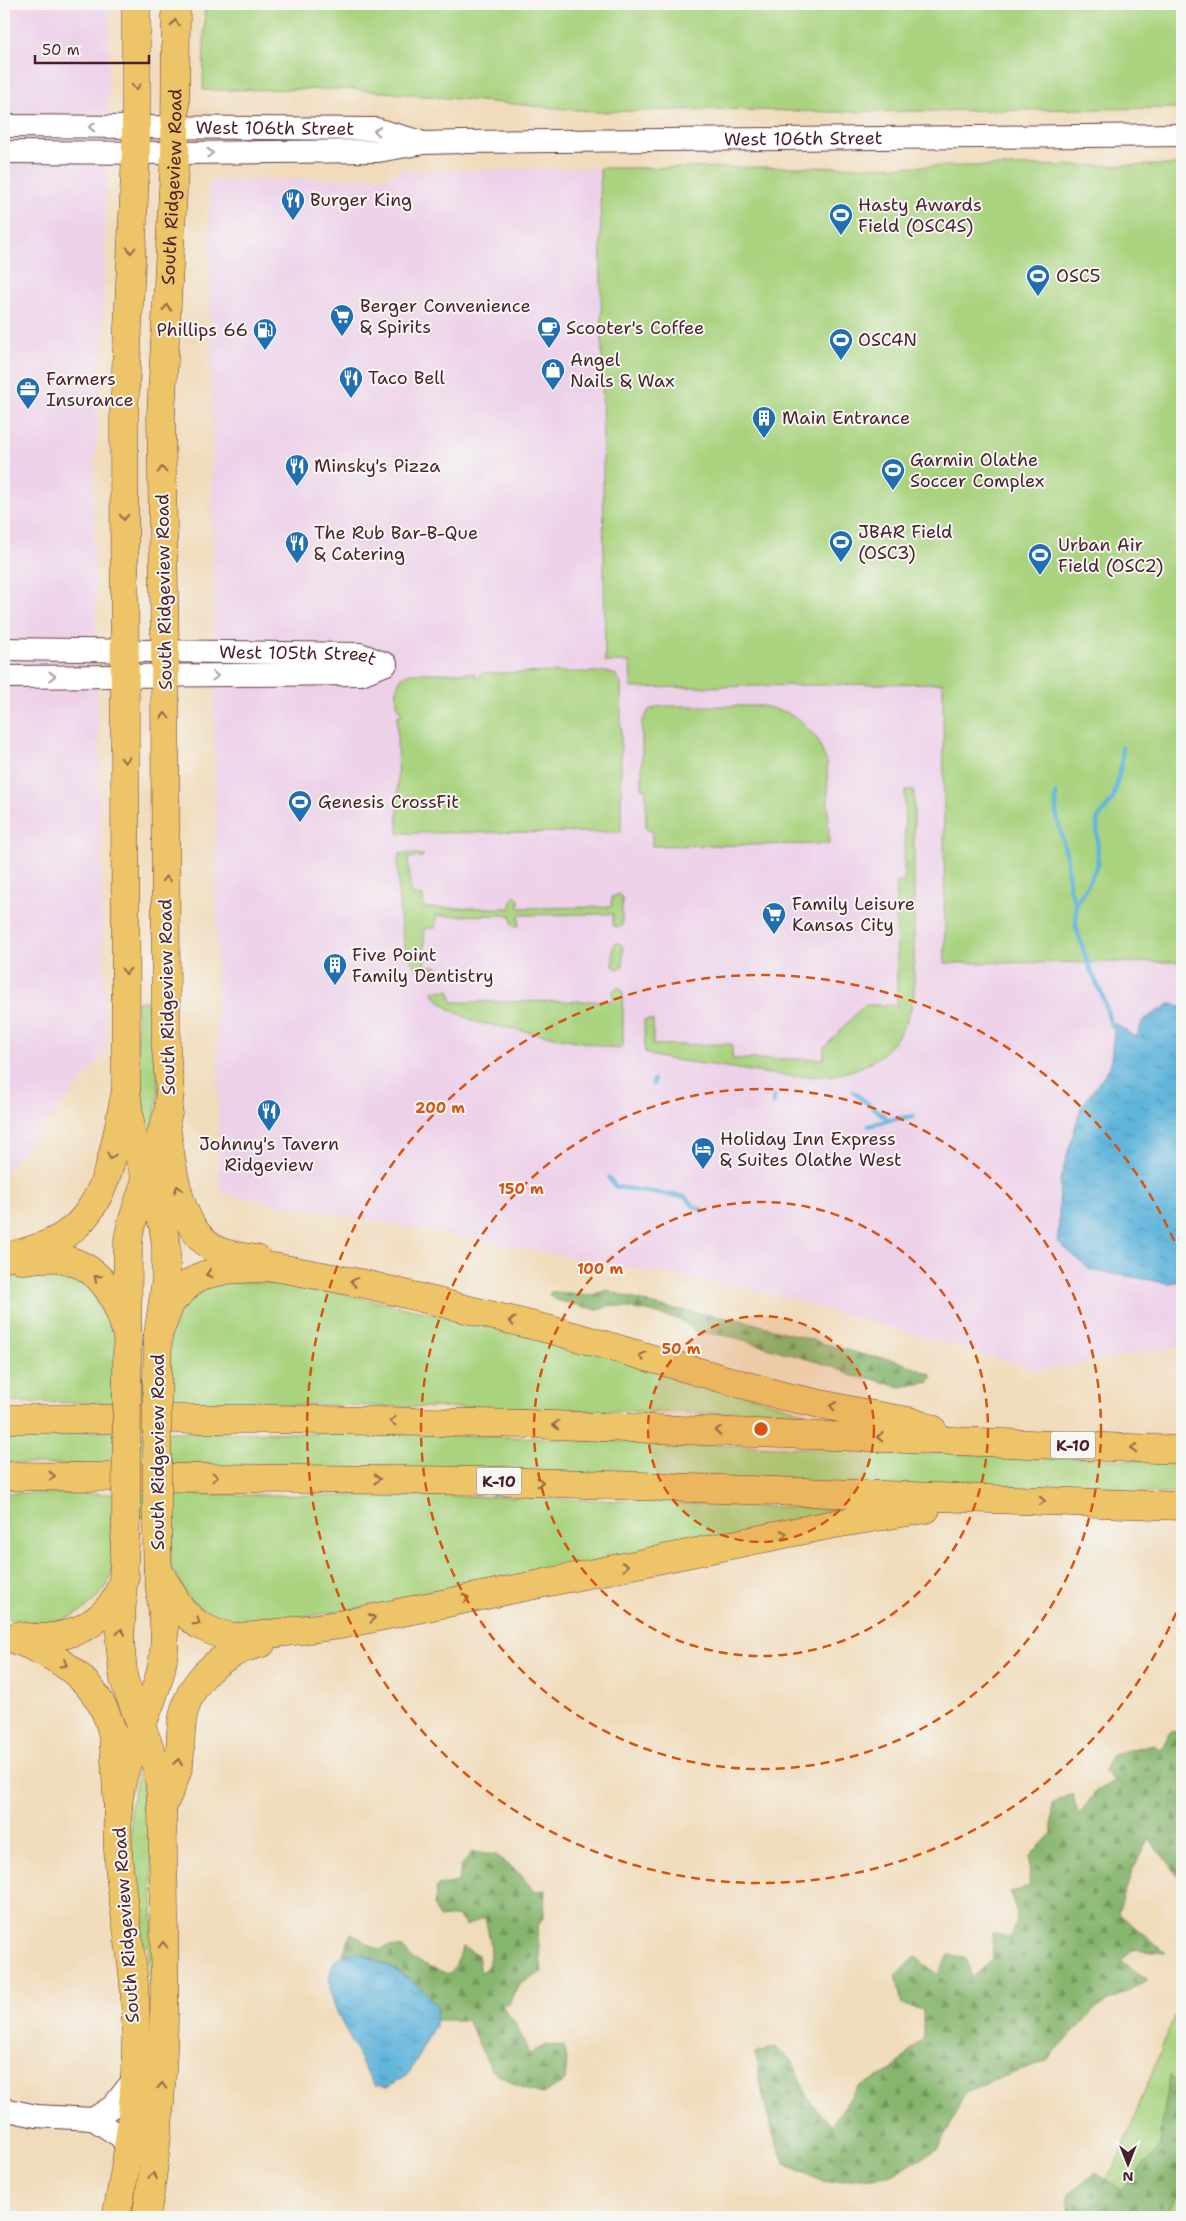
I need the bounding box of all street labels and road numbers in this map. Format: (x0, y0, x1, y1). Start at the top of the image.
street label: South Ridgeview Road (156, 89, 187, 286)
street label: West 106th Street (196, 116, 355, 141)
street label: West 106th Street (724, 126, 883, 151)
street label: South Ridgeview Road (150, 494, 178, 690)
street label: West 105th Street (219, 640, 380, 671)
street label: South Ridgeview Road (153, 899, 181, 1095)
street label: South Ridgeview Road (146, 1354, 170, 1550)
road number: K-10 (1050, 1432, 1096, 1458)
road number: K-10 (476, 1468, 522, 1494)
street label: South Ridgeview Road (107, 1826, 145, 2024)

